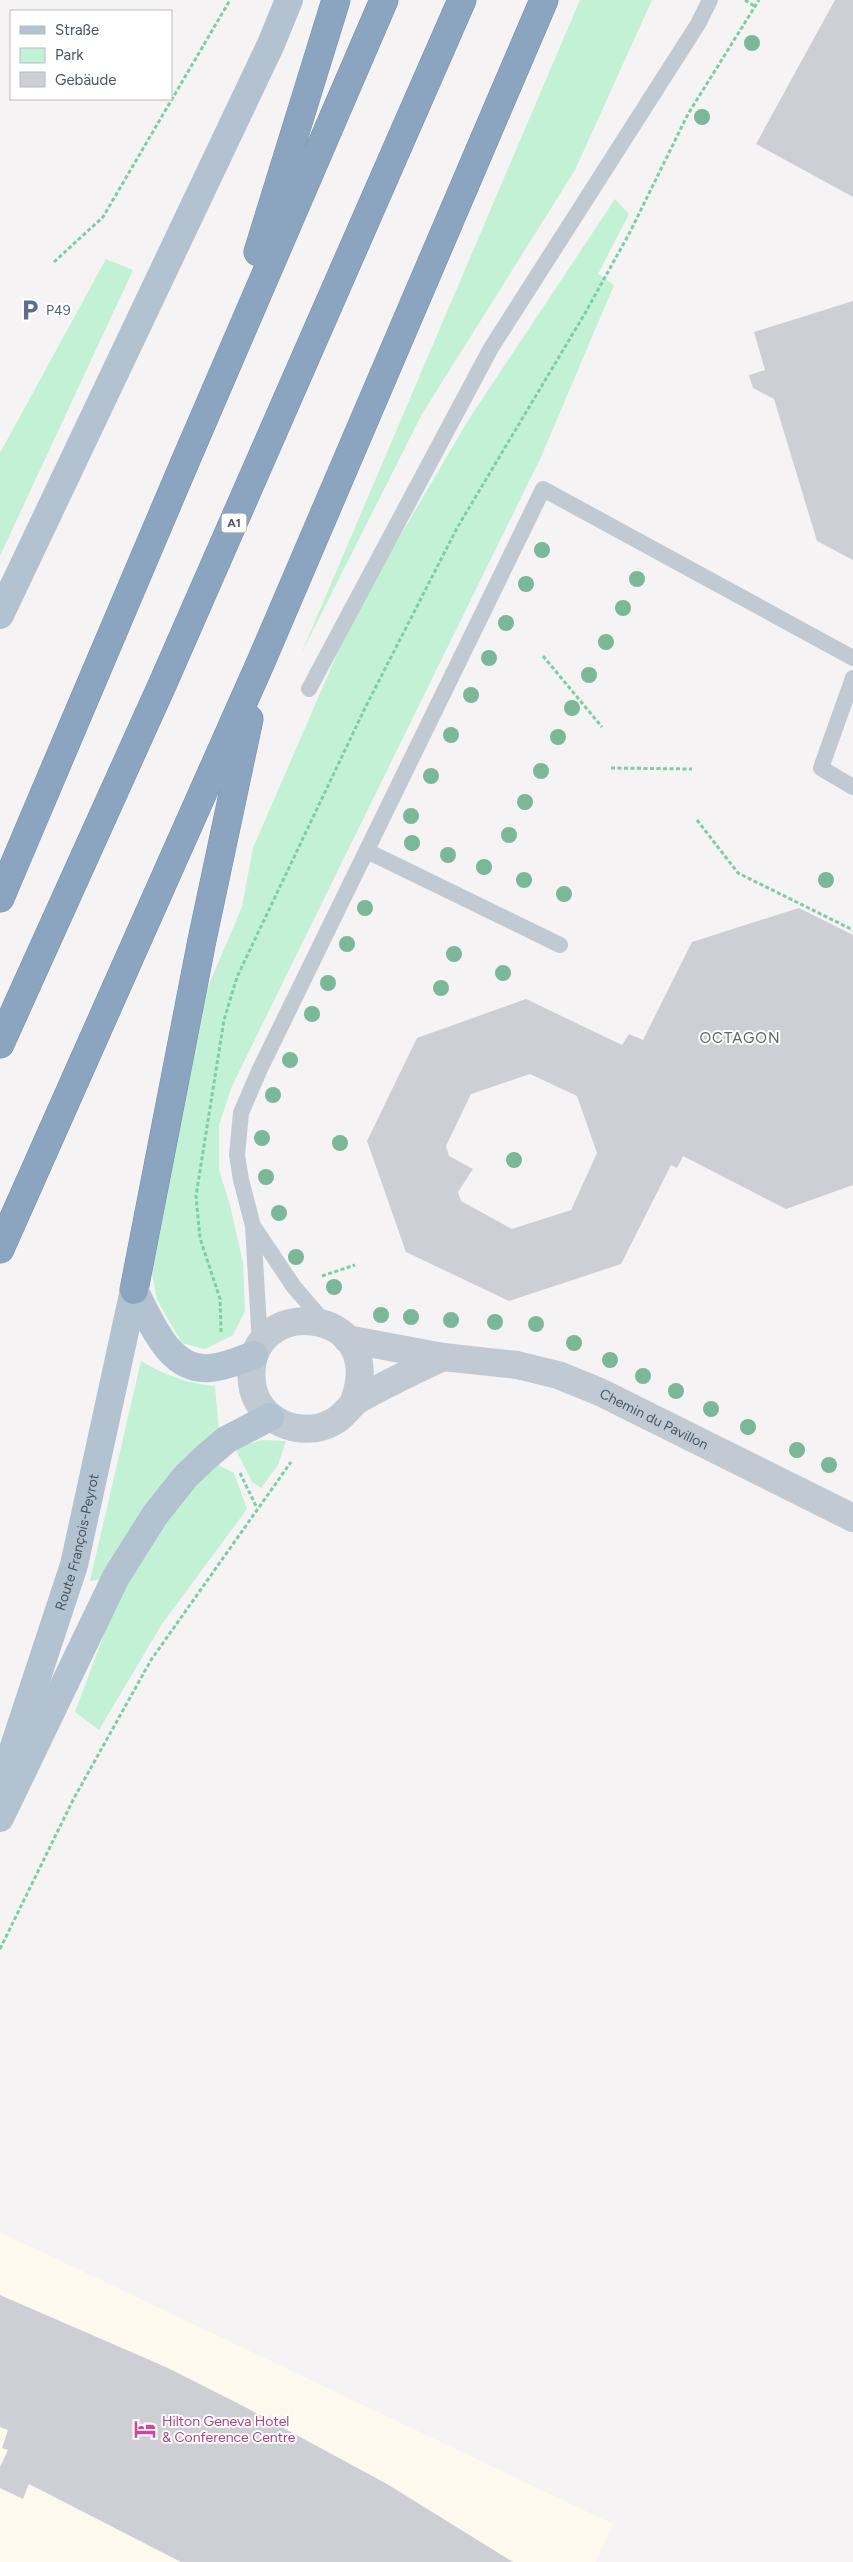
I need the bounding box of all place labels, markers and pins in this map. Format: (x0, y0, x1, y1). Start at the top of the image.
parking icon: P49 (17, 297, 43, 323)
place label: P49 (46, 302, 71, 319)
place label: Hilton Geneva Hotel & Conference Centre (162, 2413, 296, 2446)
hotel icon: Hilton Geneva Hotel & Conference Centre (132, 2416, 158, 2442)

